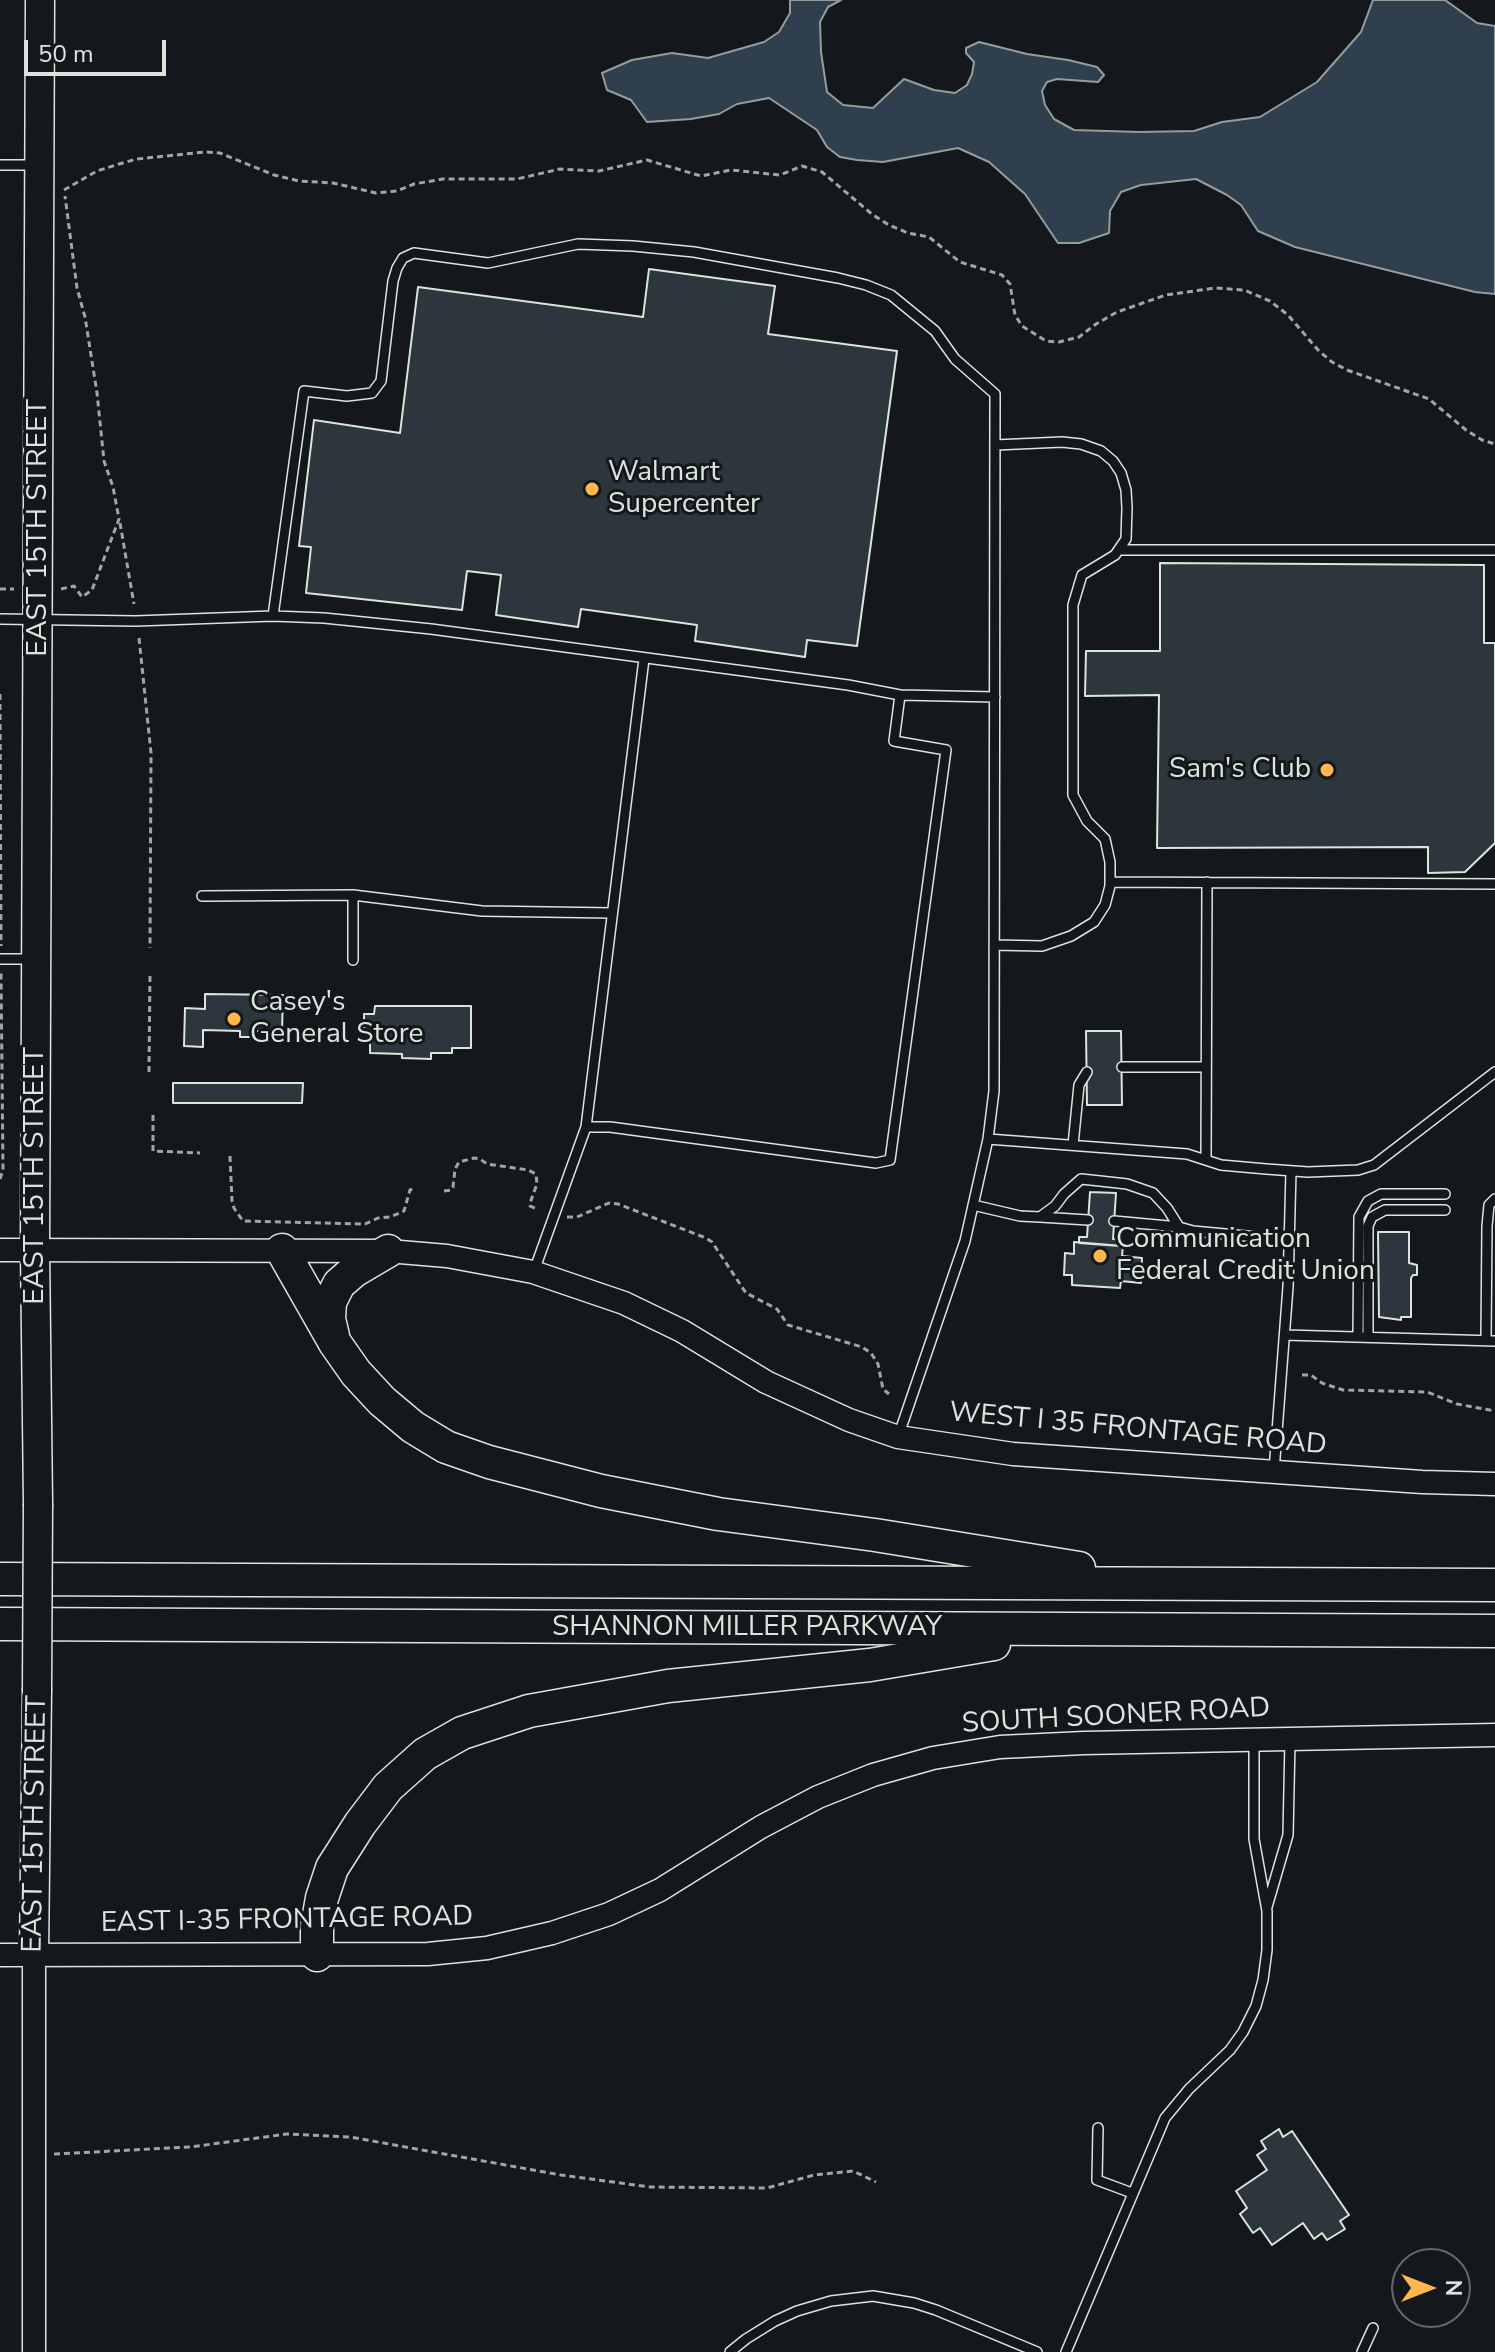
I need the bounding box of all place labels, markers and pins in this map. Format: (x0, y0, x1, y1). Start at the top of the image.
place label: Walmart Supercenter (608, 456, 760, 522)
marker: Walmart Supercenter (583, 480, 601, 498)
place label: Sam's Club (1169, 753, 1311, 787)
marker: Sam's Club (1318, 761, 1336, 779)
place label: Casey's General Store (250, 986, 423, 1052)
marker: Casey's General Store (225, 1010, 243, 1028)
place label: Communication Federal Credit Union (1116, 1223, 1375, 1289)
marker: Communication Federal Credit Union (1091, 1247, 1109, 1265)

